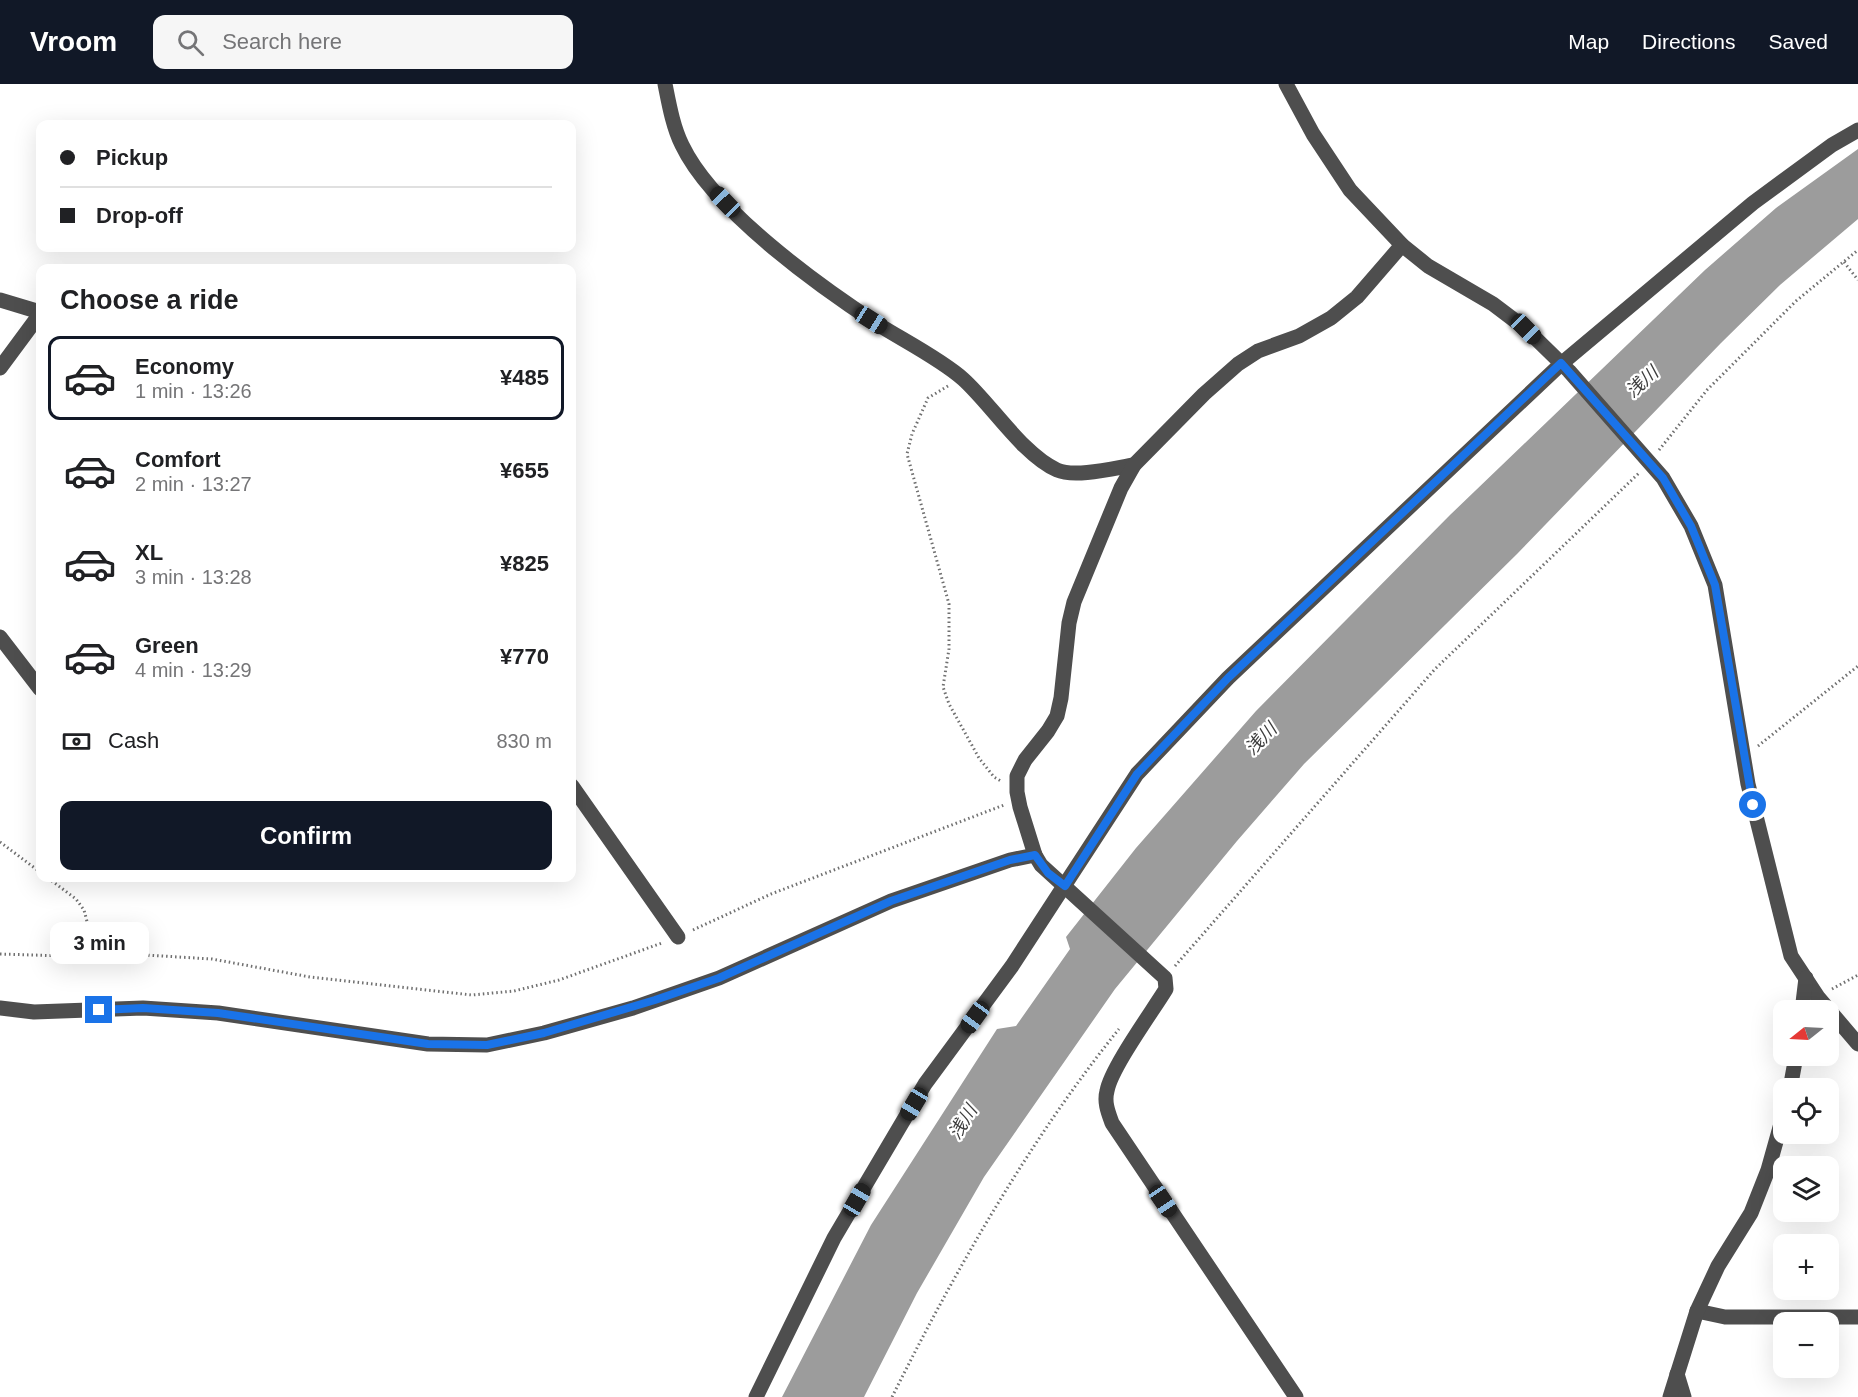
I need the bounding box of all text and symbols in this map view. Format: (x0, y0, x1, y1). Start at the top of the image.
search box (153, 15, 573, 69)
text: Vroom (30, 26, 117, 57)
icon: search (174, 26, 207, 59)
text: Search here (222, 29, 342, 54)
text: Map (1568, 30, 1609, 53)
text: Directions (1642, 30, 1735, 53)
text: Saved (1768, 30, 1828, 53)
text: Pickup (96, 145, 168, 170)
car (706, 183, 744, 221)
text: Drop-off (96, 203, 183, 228)
text: Choose a ride (60, 285, 239, 315)
car (851, 303, 891, 337)
car (1507, 310, 1545, 348)
icon: car (63, 351, 117, 405)
text: Economy (135, 354, 234, 379)
water label: 浅川 (1622, 361, 1664, 401)
text: ¥485 (500, 365, 549, 390)
text: 1 min · 13:26 (135, 380, 252, 402)
icon: car (63, 444, 117, 498)
text: Comfort (135, 447, 221, 472)
text: ¥655 (500, 458, 549, 483)
text: 2 min · 13:27 (135, 473, 252, 495)
icon: car (63, 537, 117, 591)
text: XL (135, 540, 163, 565)
text: ¥825 (500, 551, 549, 576)
text: 3 min · 13:28 (135, 566, 252, 588)
icon: car (63, 630, 117, 684)
text: Green (135, 633, 199, 658)
text: ¥770 (500, 644, 549, 669)
text: 4 min · 13:29 (135, 659, 252, 681)
water label: 浅川 (1241, 718, 1282, 759)
icon: cash (60, 725, 93, 758)
text: Cash (108, 728, 159, 753)
text: 830 m (496, 730, 552, 752)
route start (1739, 791, 1766, 818)
button: Confirm (60, 801, 552, 870)
callout: 3 min (50, 923, 148, 965)
text: 3 min (73, 932, 126, 954)
route end (85, 996, 112, 1023)
car (957, 997, 993, 1037)
north arrow (1773, 1000, 1839, 1066)
map controls (1773, 1000, 1839, 1378)
button: locate (1773, 1078, 1839, 1144)
car (897, 1084, 931, 1124)
water label: 浅川 (945, 1100, 982, 1143)
button: layers (1773, 1156, 1839, 1222)
car (840, 1180, 874, 1220)
car (1145, 1181, 1181, 1221)
button: + (1773, 1234, 1839, 1300)
button: − (1773, 1312, 1839, 1378)

